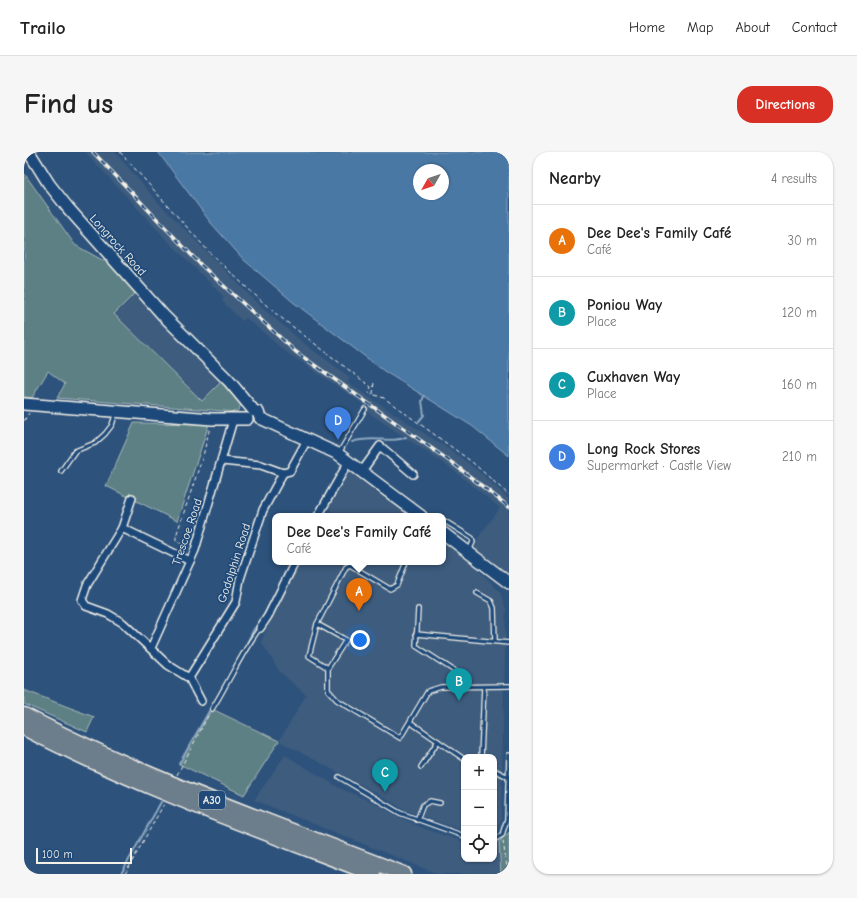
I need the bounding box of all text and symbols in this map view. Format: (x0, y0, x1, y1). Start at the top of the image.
text: Trailo (20, 17, 66, 39)
text: Home (629, 19, 665, 36)
text: Map (687, 19, 713, 36)
text: About (735, 19, 770, 36)
text: Contact (792, 19, 837, 36)
button: Directions (737, 86, 833, 123)
text: Find us (24, 88, 113, 120)
north arrow (413, 164, 449, 200)
text: Nearby (549, 169, 600, 188)
text: 4 results (771, 171, 817, 186)
street label: Longrock Road (87, 211, 149, 279)
text: Dee Dee's Family Café (587, 224, 731, 242)
text: A (558, 233, 566, 248)
text: 30 m (787, 233, 817, 248)
text: Café (587, 242, 611, 257)
text: Poniou Way (587, 296, 662, 314)
text: B (558, 305, 566, 320)
text: 120 m (782, 305, 817, 320)
text: Place (587, 314, 617, 329)
text: Cuxhaven Way (587, 368, 680, 386)
text: C (558, 377, 566, 392)
text: 160 m (782, 377, 817, 392)
text: Place (587, 386, 617, 401)
pin: D (325, 407, 351, 440)
text: Long Rock Stores (587, 440, 700, 458)
text: D (558, 449, 566, 464)
text: 210 m (782, 449, 817, 464)
text: Supermarket · Castle View (587, 458, 731, 473)
street label: Trescoe Road (169, 497, 205, 567)
popup (272, 513, 446, 565)
street label: Godolphin Road (215, 522, 253, 604)
text: Dee Dee's Family Café (287, 523, 431, 541)
text: Café (287, 541, 311, 556)
pin: A (346, 578, 372, 611)
your location (350, 630, 370, 650)
pin: B (446, 668, 472, 701)
map controls (461, 754, 497, 862)
button: + (461, 754, 497, 790)
pin: C (372, 759, 398, 792)
button: − (461, 790, 497, 826)
road number: A30 (199, 791, 225, 809)
button: locate (461, 826, 497, 862)
scale bar (36, 846, 132, 865)
text: 100 m (42, 848, 73, 861)

